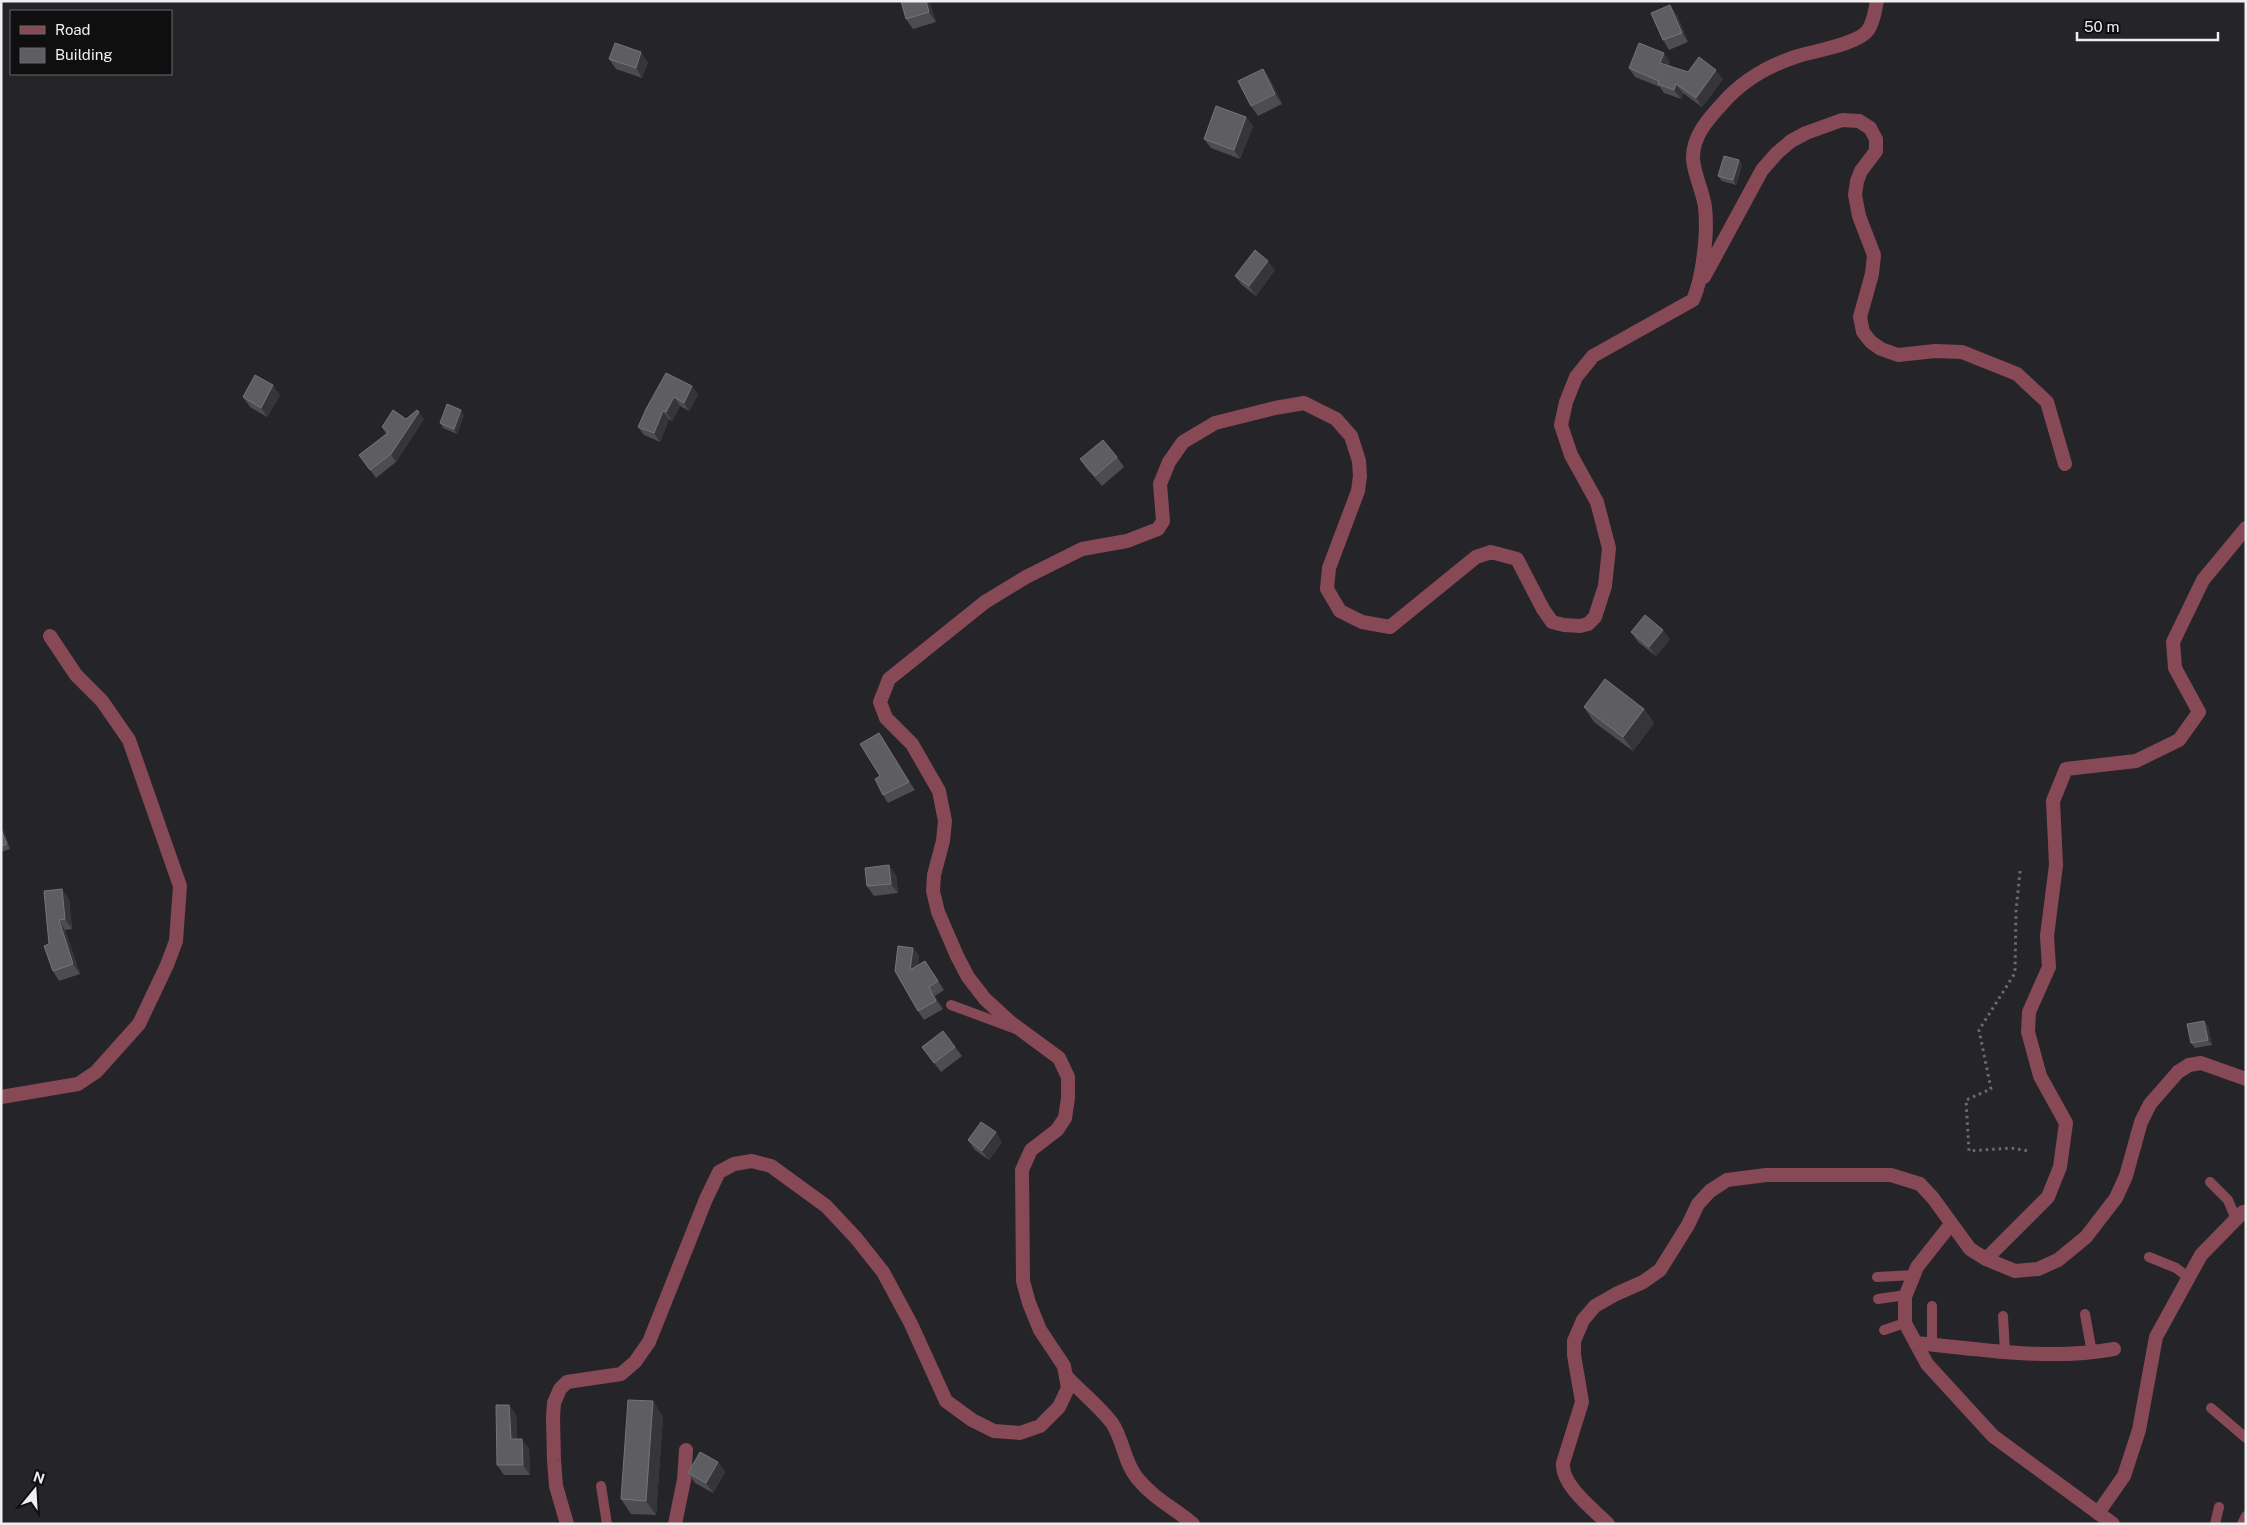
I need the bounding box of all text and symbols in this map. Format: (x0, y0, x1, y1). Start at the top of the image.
legend (10, 10, 172, 75)
scale bar (2077, 10, 2218, 42)
text: 50 m (2084, 18, 2119, 35)
text: Road (55, 21, 91, 38)
text: Building (55, 46, 113, 63)
north arrow (10, 1465, 60, 1515)
text: N (31, 1468, 47, 1487)

